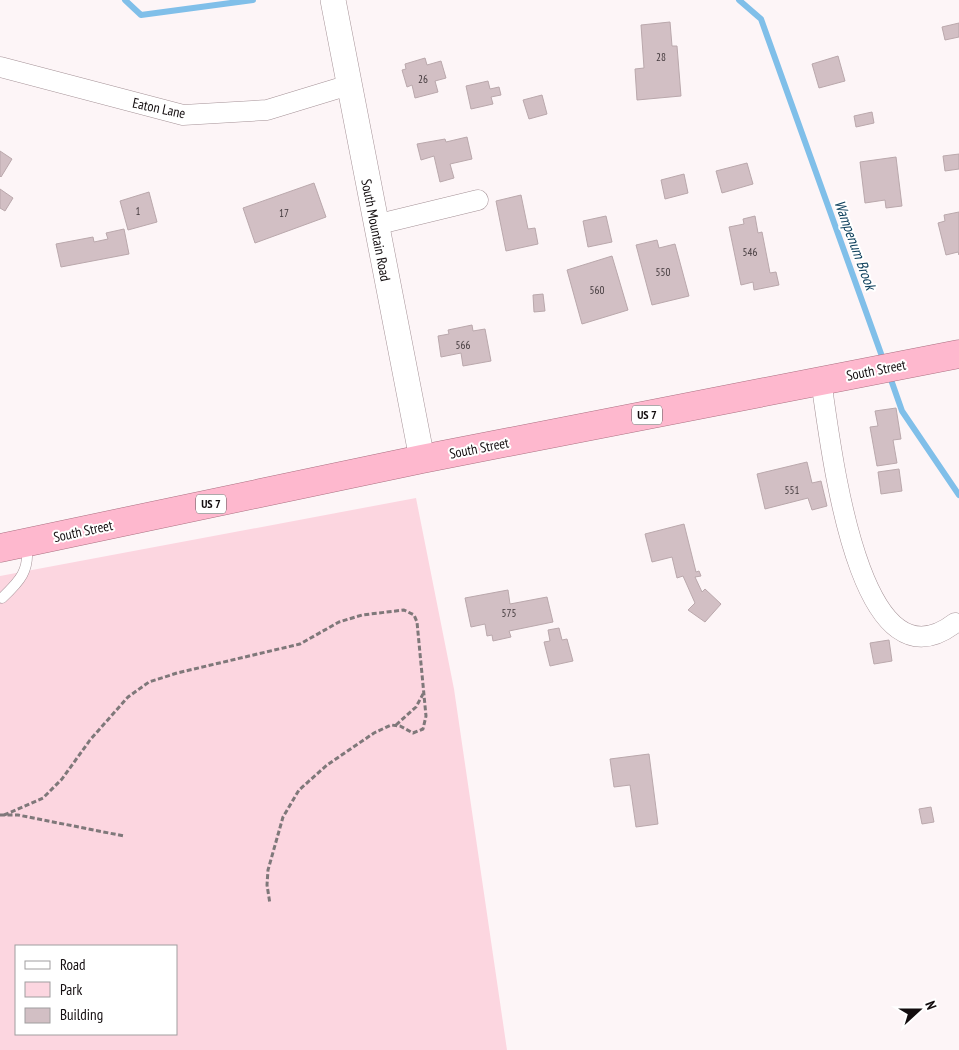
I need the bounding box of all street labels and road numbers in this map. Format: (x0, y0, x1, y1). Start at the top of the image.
street label: Eaton Lane (131, 94, 187, 122)
street label: South Mountain Road (357, 177, 395, 283)
street label: South Street (845, 355, 907, 385)
road number: US 7 (632, 406, 662, 424)
street label: South Street (448, 433, 510, 463)
road number: US 7 (196, 494, 226, 514)
street label: South Street (52, 516, 114, 546)

